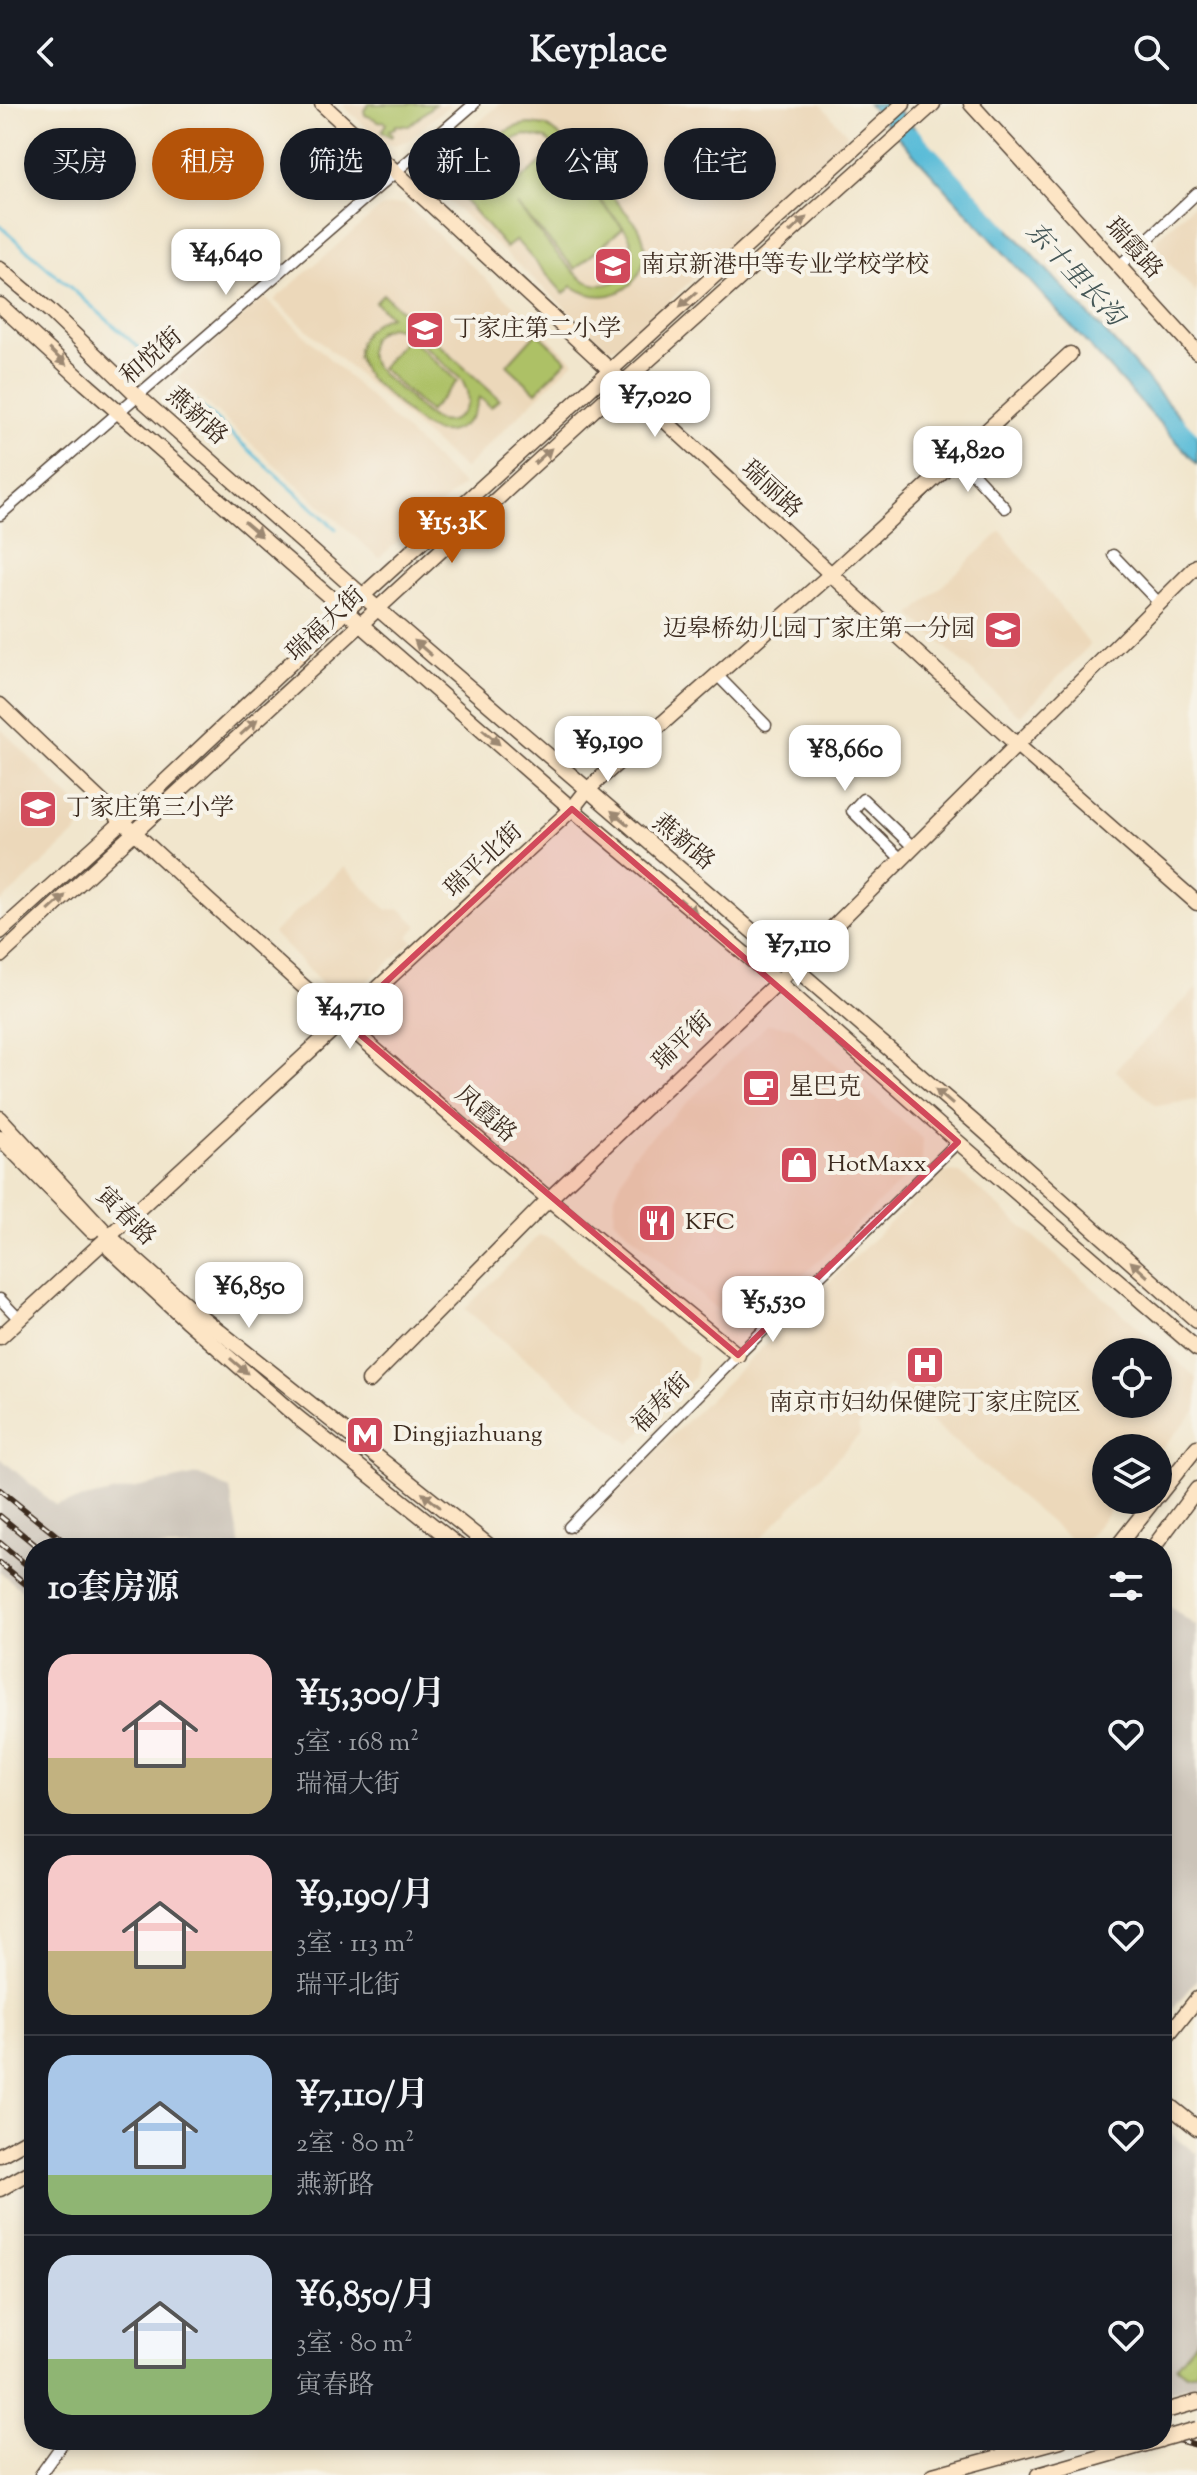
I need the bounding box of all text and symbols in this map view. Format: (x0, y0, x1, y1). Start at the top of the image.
text: Keyplace (530, 26, 667, 78)
icon: back (24, 30, 68, 74)
icon: search (1129, 30, 1173, 74)
chip: 买房 (24, 128, 136, 200)
chip: 租房 (152, 128, 264, 200)
chip: 筛选 (280, 128, 392, 200)
chip: 新上 (408, 128, 520, 200)
chip: 公寓 (536, 128, 648, 200)
chip: 住宅 (664, 128, 776, 200)
street label: 瑞霞路 (1096, 211, 1170, 287)
water label: 东十里长沟 (1016, 215, 1135, 338)
one-way arrow (789, 217, 808, 235)
pin: ¥4,640 (161, 229, 291, 297)
text: ¥4,640 (189, 236, 263, 273)
school or university icon: 南京新港中等专业学校学校 (592, 245, 634, 287)
place label: 南京新港中等专业学校学校 (641, 249, 929, 283)
one-way arrow (678, 291, 697, 309)
school or university icon: 丁家庄第二小学 (404, 309, 446, 351)
place label: 丁家庄第二小学 (453, 313, 621, 347)
street label: 和悦街 (114, 321, 190, 393)
one-way arrow (48, 347, 67, 366)
pin: ¥7,020 (590, 371, 720, 439)
text: ¥7,020 (618, 378, 692, 415)
street label: 燕新路 (158, 380, 234, 454)
pin: ¥4,820 (903, 426, 1033, 494)
text: ¥4,820 (931, 433, 1005, 470)
one-way arrow (533, 448, 552, 466)
street label: 瑞丽路 (733, 453, 809, 527)
pin: ¥15.3K (387, 497, 517, 565)
text: ¥15.3K (417, 504, 487, 541)
one-way arrow (243, 520, 263, 537)
street label: 瑞福大街 (279, 580, 373, 670)
school or university icon: 迈皋桥幼儿园丁家庄第一分园 (982, 609, 1024, 651)
place label: 迈皋桥幼儿园丁家庄第一分园 (663, 613, 975, 647)
one-way arrow (413, 640, 433, 657)
pin: ¥9,190 (543, 716, 673, 784)
one-way arrow (239, 718, 258, 736)
text: ¥9,190 (573, 723, 643, 760)
pin: ¥8,660 (780, 725, 910, 793)
one-way arrow (481, 728, 500, 746)
text: ¥8,660 (807, 732, 883, 769)
school or university icon: 丁家庄第三小学 (17, 788, 59, 830)
place label: 丁家庄第三小学 (66, 792, 234, 826)
street label: 燕新路 (644, 807, 722, 879)
one-way arrow (610, 810, 630, 827)
street label: 瑞平北街 (437, 816, 531, 906)
one-way arrow (48, 895, 67, 913)
one-way arrow (678, 897, 698, 914)
pin: ¥7,110 (733, 920, 863, 988)
text: ¥7,110 (765, 927, 831, 964)
pin: ¥4,710 (285, 983, 415, 1051)
text: ¥4,710 (315, 990, 385, 1027)
street label: 瑞平街 (645, 1005, 721, 1079)
cafe icon: 星巴克 (740, 1067, 782, 1109)
place label: 星巴克 (789, 1071, 861, 1105)
street label: 凤霞路 (447, 1079, 523, 1151)
one-way arrow (935, 1088, 954, 1106)
shop icon: HotMaxx (778, 1144, 820, 1186)
place label: HotMaxx (827, 1148, 927, 1182)
street label: 寅春路 (87, 1180, 163, 1254)
restaurant icon: KFC (636, 1202, 678, 1244)
place label: KFC (685, 1206, 735, 1240)
one-way arrow (1129, 1261, 1148, 1279)
pin: ¥6,850 (184, 1262, 314, 1330)
text: ¥6,850 (213, 1269, 285, 1306)
pin: ¥5,530 (708, 1276, 838, 1344)
text: ¥5,530 (740, 1283, 806, 1320)
map controls (1092, 1338, 1172, 1514)
button: locate (1092, 1338, 1172, 1418)
hospital icon: 南京市妇幼保健院丁家庄院区 (904, 1344, 946, 1386)
one-way arrow (229, 1356, 248, 1374)
street label: 福寿街 (625, 1366, 699, 1442)
place label: 南京市妇幼保健院丁家庄院区 (769, 1387, 1081, 1421)
metro station icon: Dingjiazhuang (344, 1414, 386, 1456)
place label: Dingjiazhuang (393, 1418, 543, 1452)
button: layers (1092, 1434, 1172, 1514)
one-way arrow (421, 1492, 441, 1508)
icon: filters (1104, 1564, 1148, 1608)
text: 10套房源 (48, 1565, 179, 1614)
text: ¥15,300/月 (296, 1671, 445, 1720)
icon: home (112, 1686, 208, 1782)
icon: heart (1104, 1712, 1148, 1756)
text: 5室 · 168 m² (296, 1725, 419, 1762)
text: 瑞福大街 (296, 1767, 400, 1804)
text: ¥9,190/月 (296, 1872, 435, 1921)
icon: home (112, 1887, 208, 1983)
icon: heart (1104, 1913, 1148, 1957)
text: 3室 · 113 m² (296, 1926, 414, 1963)
text: 瑞平北街 (296, 1968, 400, 2005)
text: ¥7,110/月 (296, 2072, 429, 2121)
icon: home (112, 2087, 208, 2183)
icon: heart (1104, 2113, 1148, 2157)
text: 2室 · 80 m² (296, 2126, 414, 2163)
text: 燕新路 (296, 2168, 374, 2205)
text: ¥6,850/月 (296, 2272, 436, 2321)
icon: home (112, 2287, 208, 2383)
icon: heart (1104, 2313, 1148, 2357)
text: 3室 · 80 m² (296, 2326, 413, 2363)
text: 寅春路 (296, 2368, 374, 2405)

